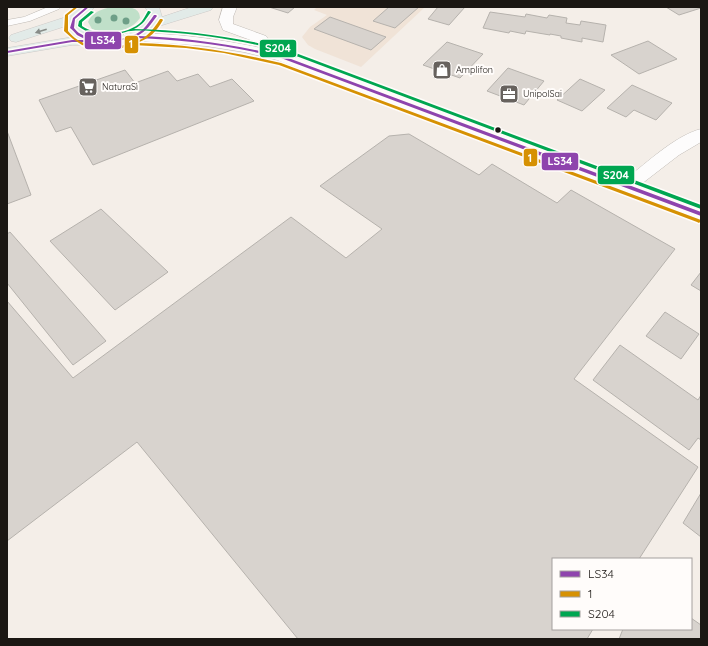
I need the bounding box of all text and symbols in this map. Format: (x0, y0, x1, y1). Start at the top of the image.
one-way arrow (34, 28, 46, 34)
line badge: LS34 (84, 31, 122, 50)
text: LS34 (90, 33, 116, 47)
line badge: 1 (124, 35, 139, 54)
text: 1 (129, 37, 133, 51)
line badge: S204 (259, 39, 297, 58)
text: S204 (265, 41, 292, 55)
shop icon: Amplifon (431, 59, 453, 81)
place label: Amplifon (456, 64, 493, 75)
supermarket icon: NaturaSì (77, 76, 99, 98)
place label: NaturaSì (102, 81, 138, 92)
office icon: UnipolSai (498, 83, 520, 105)
place label: UnipolSai (523, 88, 562, 99)
unlabelled marker (493, 125, 503, 135)
line badge: 1 (523, 148, 538, 167)
text: 1 (528, 151, 532, 165)
line badge: LS34 (541, 152, 579, 171)
text: LS34 (547, 154, 573, 168)
line badge: S204 (597, 165, 635, 185)
text: S204 (603, 168, 630, 182)
legend (552, 558, 692, 630)
text: LS34 (588, 566, 614, 581)
text: 1 (588, 586, 592, 601)
text: S204 (588, 606, 615, 621)

